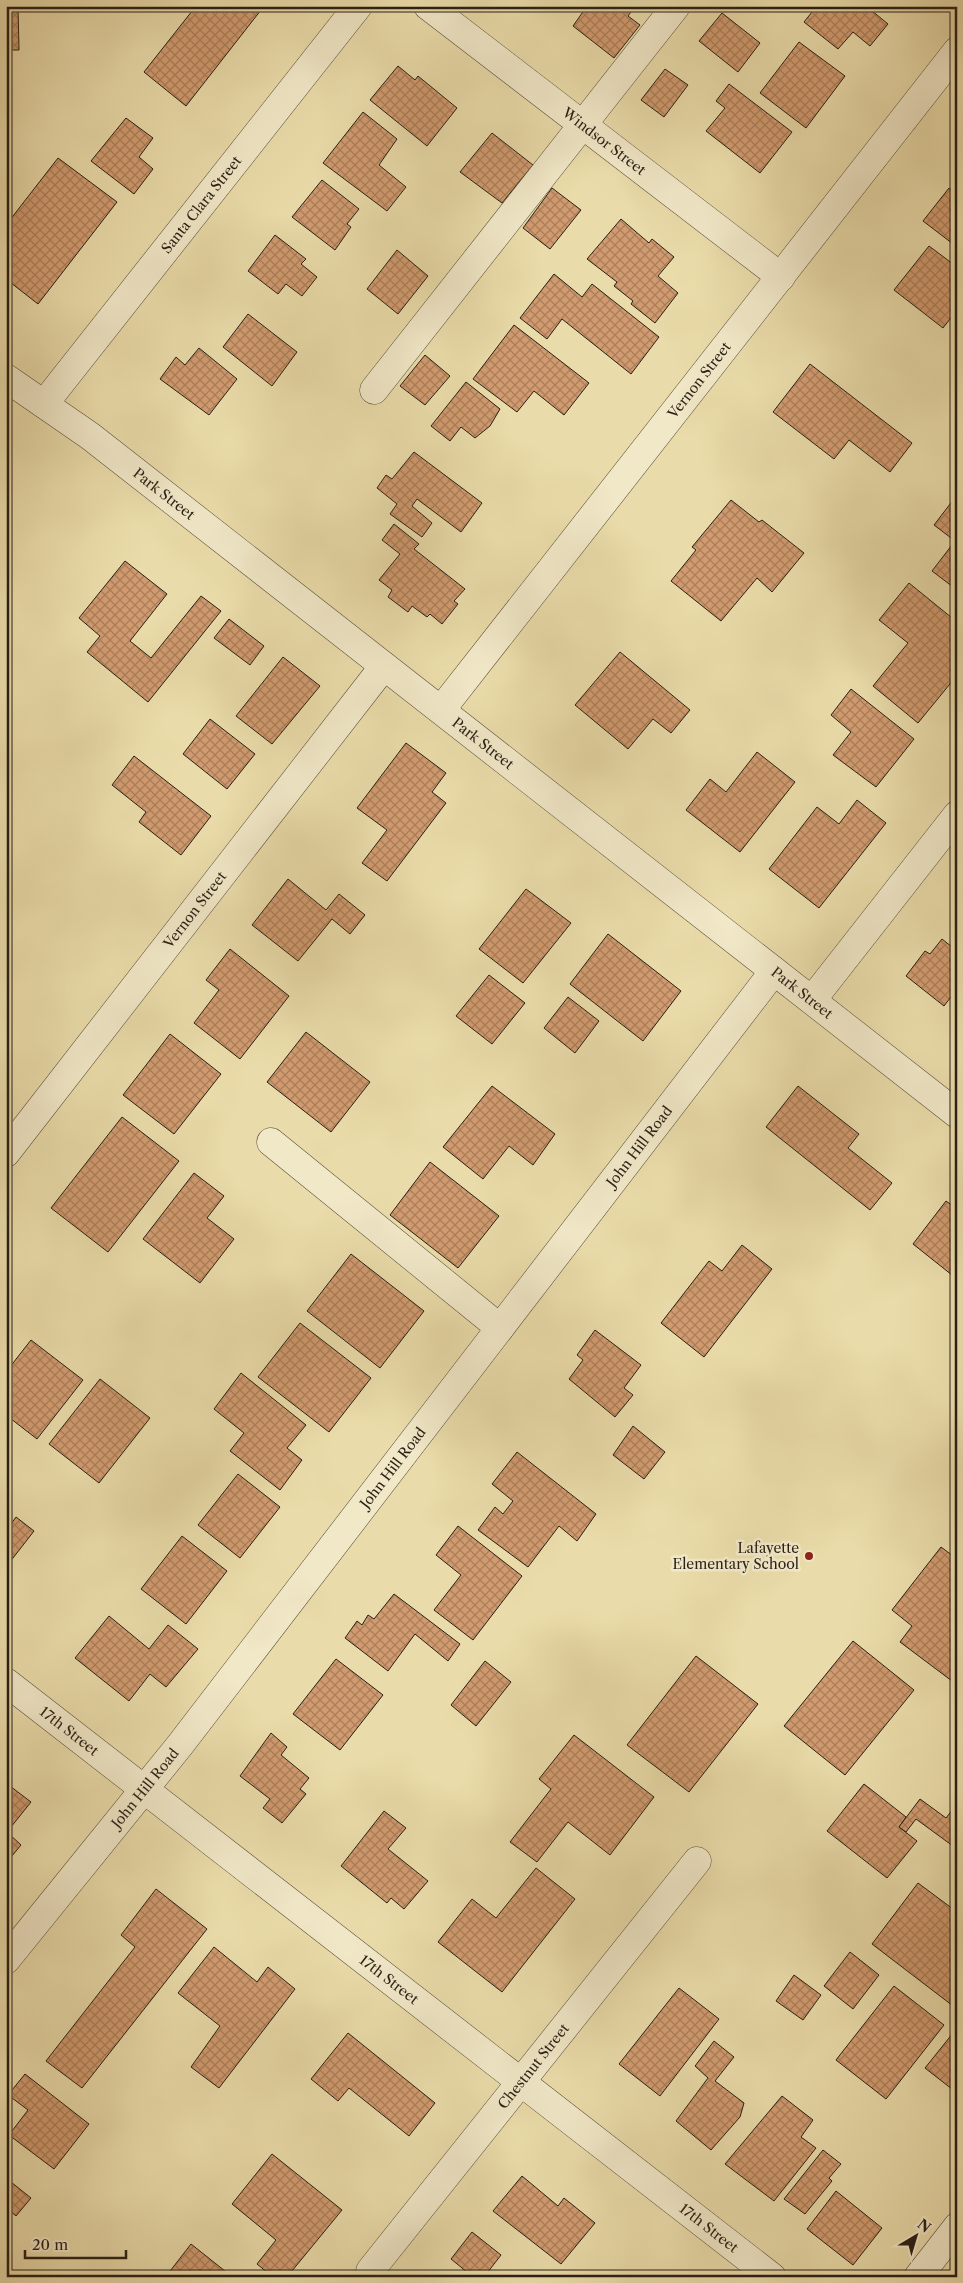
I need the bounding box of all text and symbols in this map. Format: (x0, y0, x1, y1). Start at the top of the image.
street label: Windsor Street (558, 103, 650, 179)
street label: Santa Clara Street (157, 152, 245, 257)
street label: Vernon Street (663, 338, 735, 423)
street label: Park Street (129, 464, 199, 524)
street label: Park Street (448, 714, 518, 773)
street label: Vernon Street (159, 868, 230, 952)
street label: Park Street (768, 963, 837, 1023)
street label: John Hill Road (601, 1102, 676, 1192)
street label: John Hill Road (355, 1423, 430, 1514)
place label: Lafayette Elementary School (673, 1539, 799, 1573)
marker: Lafayette Elementary School (803, 1550, 815, 1562)
street label: 17th Street (36, 1703, 102, 1760)
street label: John Hill Road (106, 1744, 183, 1833)
street label: 17th Street (356, 1951, 422, 2008)
street label: Chestnut Street (494, 2020, 573, 2112)
street label: 17th Street (676, 2199, 742, 2257)
north arrow (890, 2210, 940, 2260)
text: N (914, 2215, 934, 2237)
scale bar (25, 2228, 126, 2260)
text: 20 m (32, 2235, 68, 2254)

